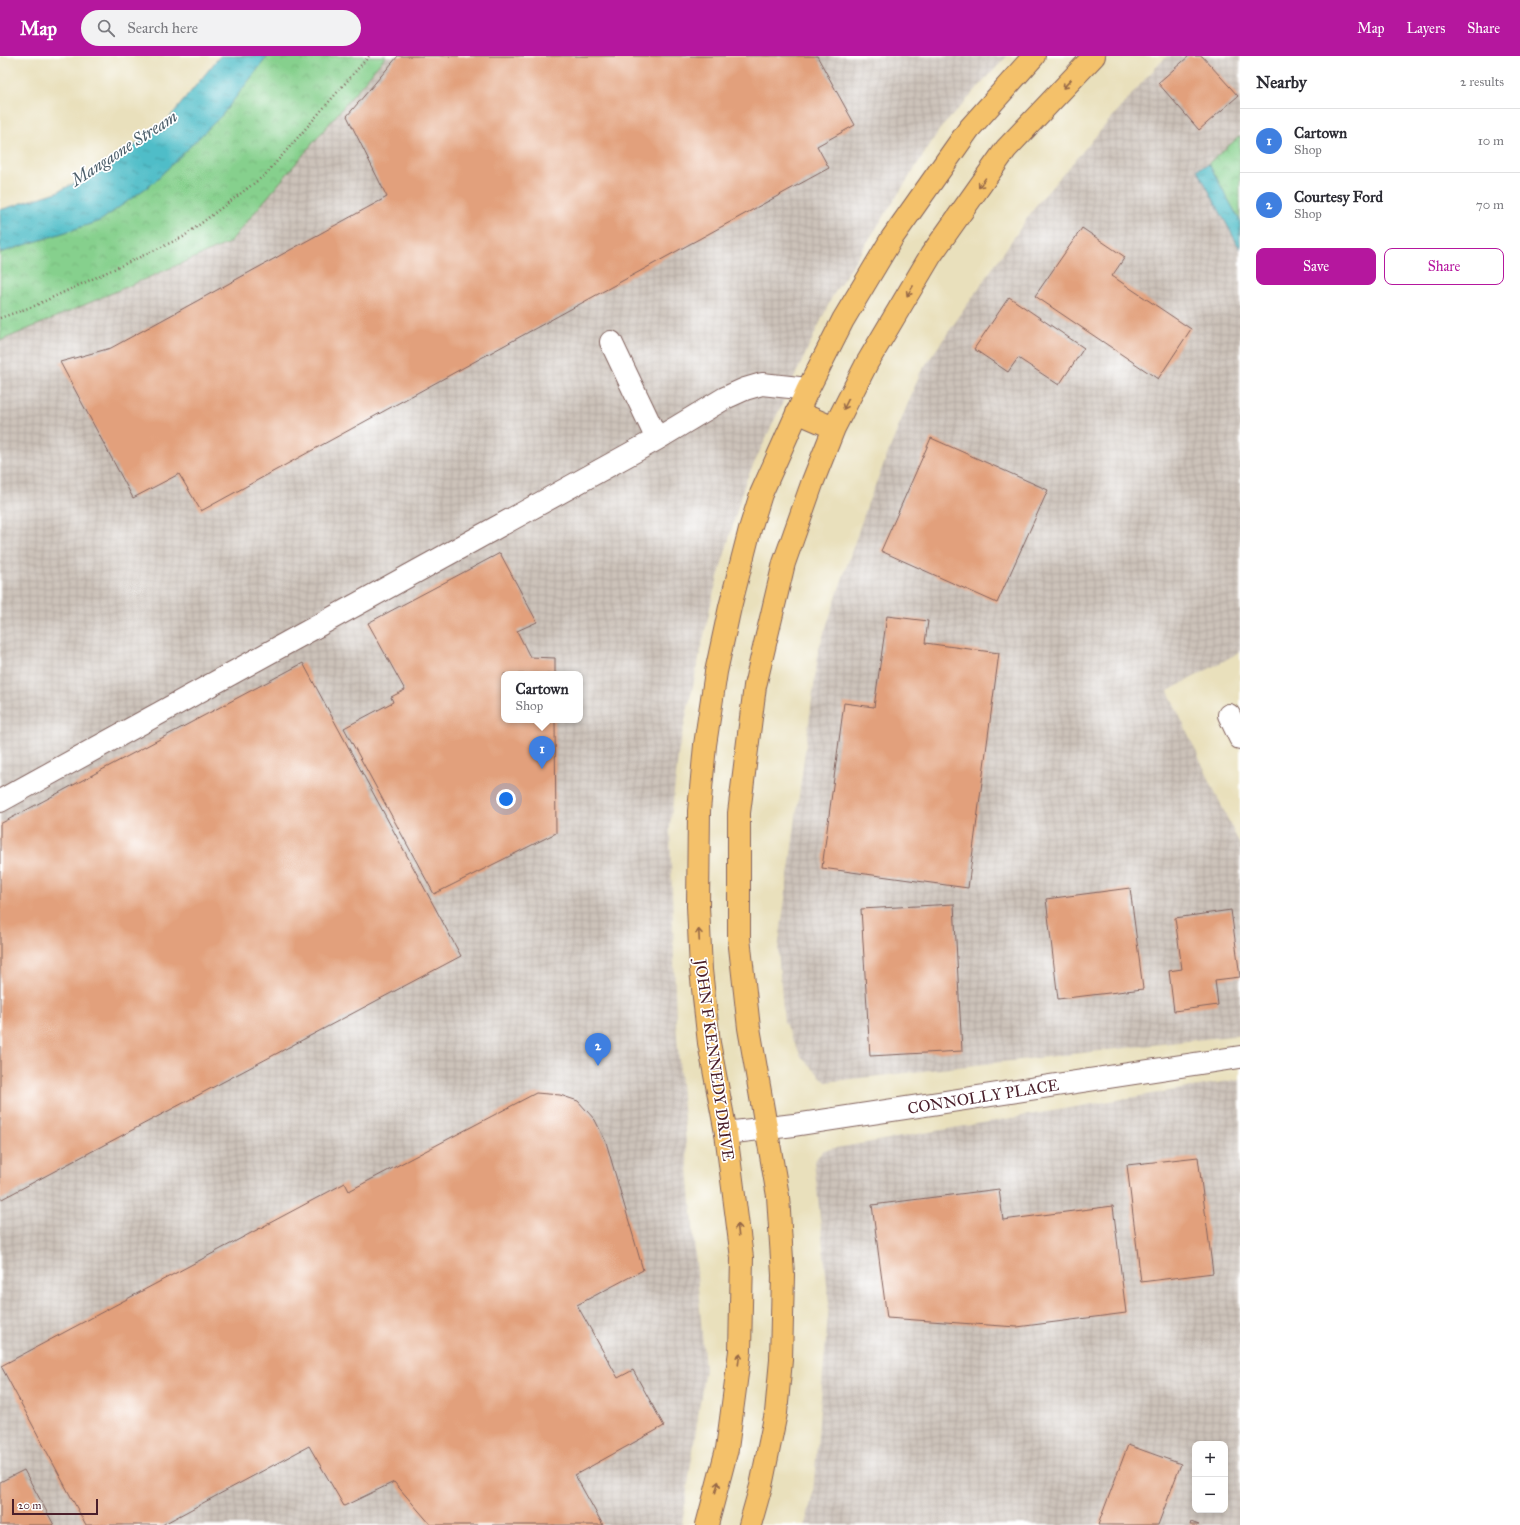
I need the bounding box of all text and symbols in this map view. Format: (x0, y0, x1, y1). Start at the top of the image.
search box (81, 10, 361, 46)
text: Map (20, 17, 57, 40)
icon: search (95, 17, 117, 39)
text: Search here (127, 19, 198, 37)
text: Map (1357, 20, 1385, 37)
text: Layers (1407, 20, 1445, 37)
text: Share (1467, 20, 1500, 37)
text: Nearby (1256, 72, 1307, 93)
text: 2 results (1460, 74, 1504, 90)
one-way arrow (1062, 79, 1072, 89)
water label: Mangaone Stream (65, 106, 182, 192)
text: Cartown (1294, 124, 1347, 142)
text: 1 (1266, 133, 1272, 149)
text: 10 m (1478, 133, 1504, 149)
text: Shop (1294, 142, 1322, 158)
one-way arrow (978, 177, 986, 188)
text: Courtesy Ford (1294, 188, 1383, 206)
text: 2 (1266, 197, 1272, 213)
text: 70 m (1476, 197, 1504, 213)
text: Shop (1294, 206, 1322, 222)
button: Save (1256, 248, 1376, 285)
button: Share (1384, 248, 1504, 285)
one-way arrow (906, 285, 914, 296)
one-way arrow (842, 398, 850, 410)
popup (501, 671, 583, 723)
text: Cartown (515, 680, 569, 698)
text: Shop (515, 698, 543, 714)
pin: 1 (529, 736, 555, 769)
your location (496, 789, 516, 809)
one-way arrow (696, 929, 703, 942)
street label: JOHN F KENNEDY DRIVE (690, 956, 738, 1162)
pin: 2 (585, 1033, 611, 1066)
street label: CONNOLLY PLACE (906, 1075, 1060, 1118)
one-way arrow (734, 1224, 742, 1237)
one-way arrow (735, 1353, 743, 1366)
map controls (1192, 1441, 1228, 1513)
button: + (1192, 1441, 1228, 1477)
button: − (1192, 1477, 1228, 1513)
one-way arrow (714, 1481, 721, 1494)
scale bar (12, 1497, 98, 1516)
text: 20 m (18, 1499, 41, 1512)

